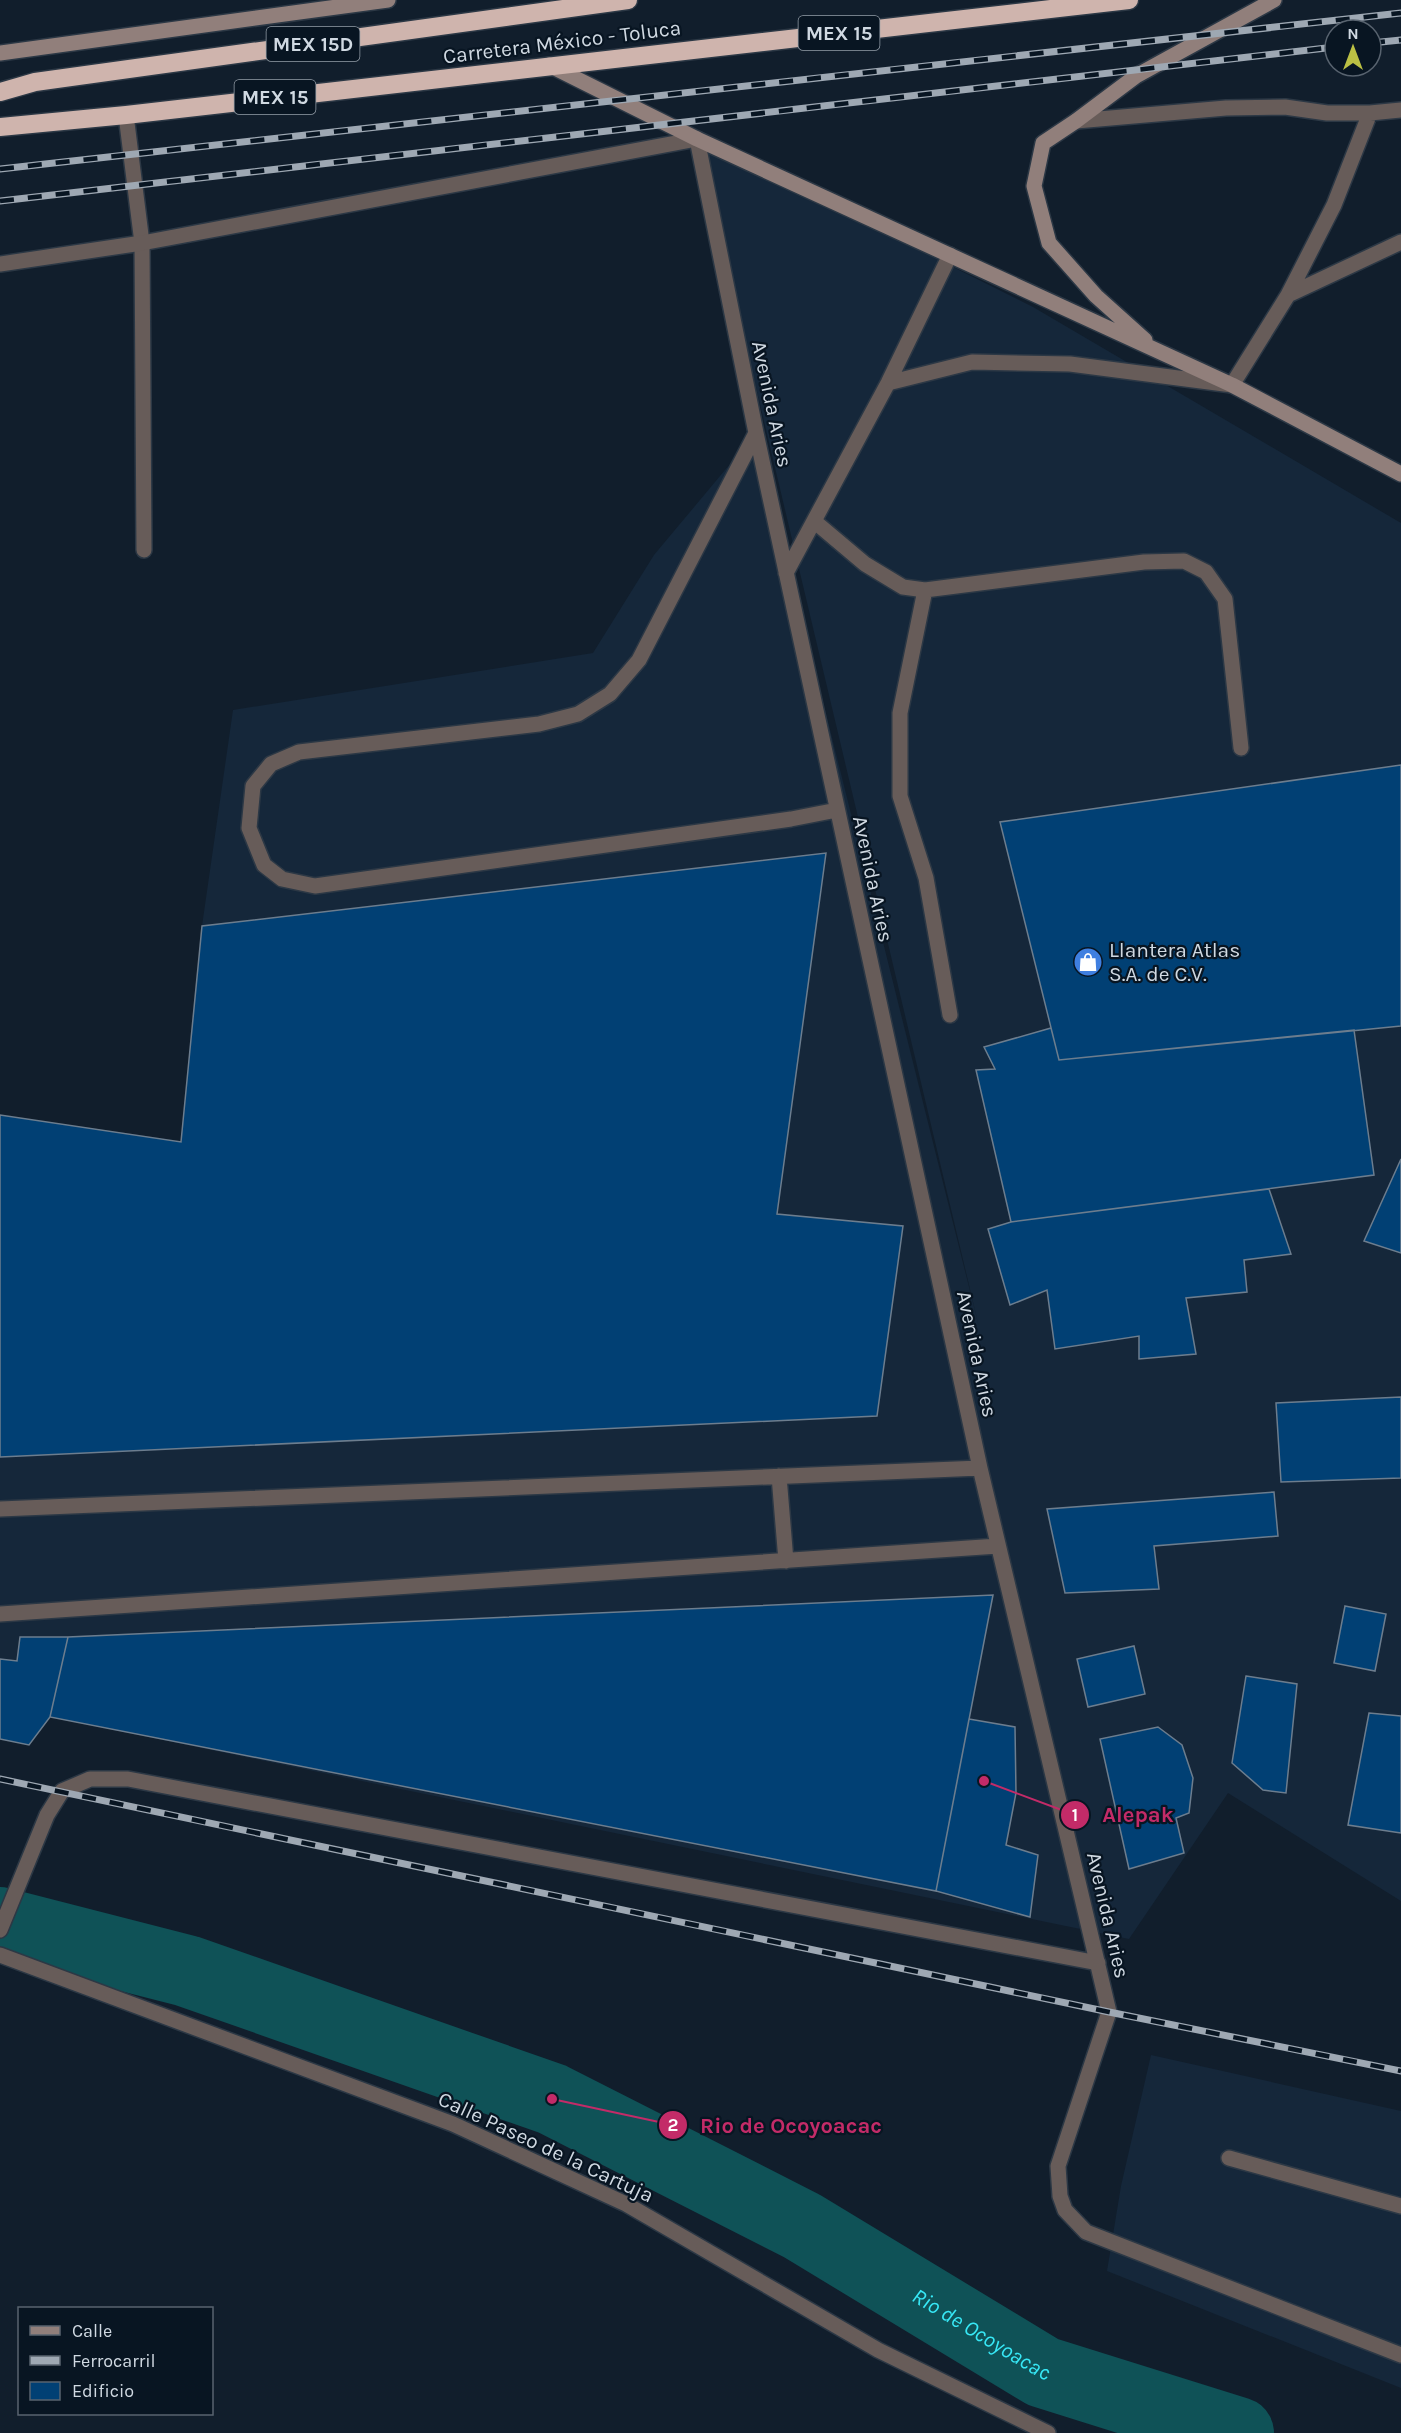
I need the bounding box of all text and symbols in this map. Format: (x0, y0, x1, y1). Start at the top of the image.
street label: Carretera México - Toluca (442, 15, 682, 69)
road number: MEX 15 (798, 16, 880, 50)
north arrow (1323, 18, 1383, 78)
text: N (1347, 24, 1359, 43)
road number: MEX 15D (266, 27, 360, 61)
road number: MEX 15 (234, 80, 316, 114)
street label: Avenida Aries (747, 339, 797, 469)
street label: Avenida Aries (848, 814, 898, 944)
place label: Llantera Atlas S.A. de C.V. (1109, 938, 1240, 986)
shop icon: Llantera Atlas S.A. de C.V. (1072, 946, 1104, 978)
street label: Avenida Aries (952, 1289, 1002, 1419)
callout: Alepak (1060, 1795, 1186, 1835)
text: Alepak (1102, 1802, 1174, 1828)
text: 1 (1072, 1804, 1078, 1826)
street label: Avenida Aries (1082, 1850, 1134, 1980)
street label: Calle Paseo de la Cartuja (435, 2086, 657, 2208)
callout: Rio de Ocoyoacac (658, 2105, 894, 2145)
text: Rio de Ocoyoacac (700, 2113, 882, 2139)
text: 2 (668, 2114, 678, 2136)
water label: Rio de Ocoyoacac (907, 2283, 1053, 2386)
legend (18, 2307, 213, 2415)
text: Calle (72, 2320, 112, 2342)
text: Ferrocarril (72, 2350, 156, 2372)
text: Edificio (72, 2380, 134, 2402)

